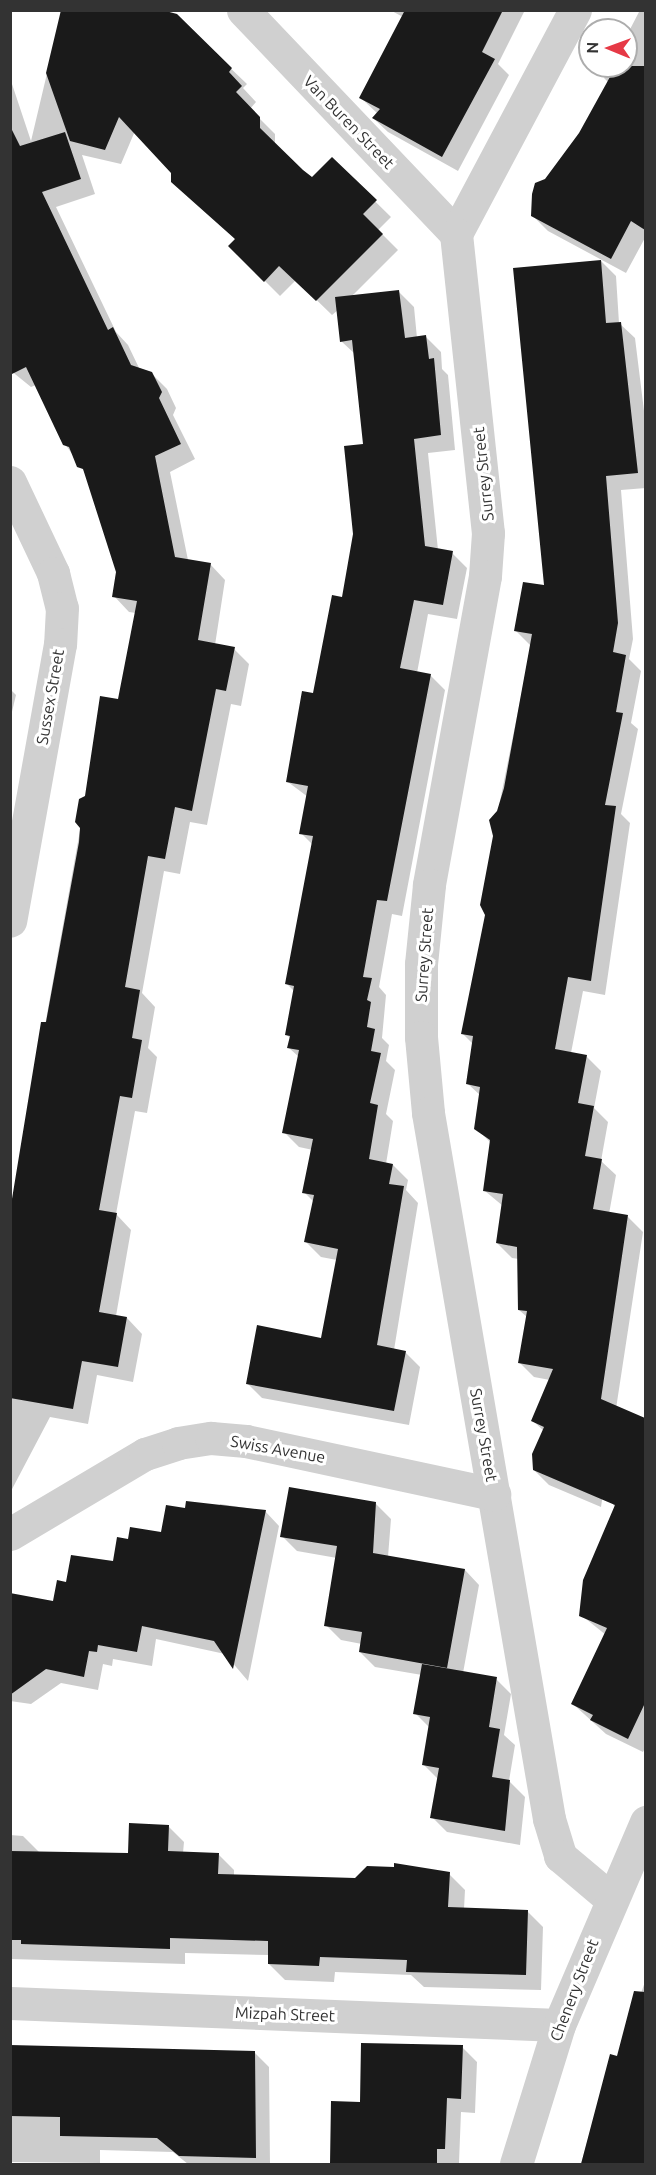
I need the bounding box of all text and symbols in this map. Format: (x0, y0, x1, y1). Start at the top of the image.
north arrow (578, 18, 638, 78)
text: N (583, 42, 601, 54)
street label: Van Buren Street (300, 71, 398, 173)
street label: Surrey Street (469, 426, 497, 522)
street label: Sussex Street (32, 648, 68, 746)
street label: Surrey Street (411, 907, 437, 1003)
street label: Surrey Street (466, 1387, 502, 1483)
street label: Swiss Avenue (229, 1431, 327, 1467)
street label: Chenery Street (546, 1936, 602, 2044)
street label: Mizpah Street (235, 2003, 335, 2025)

